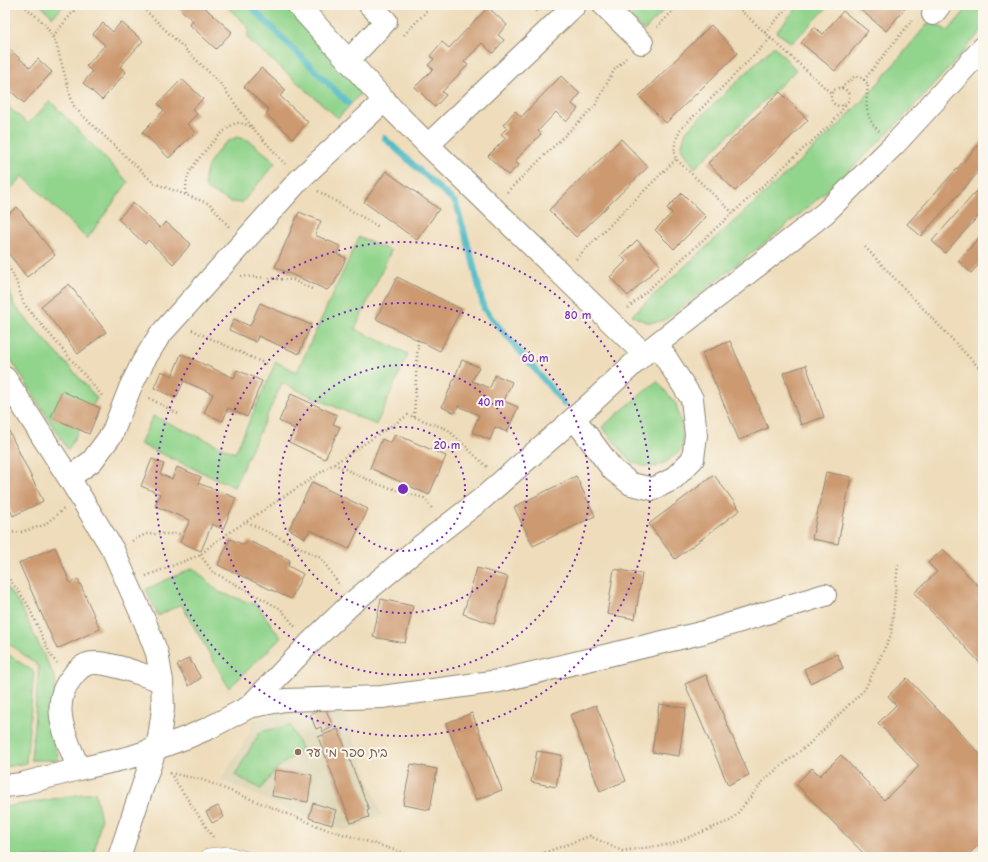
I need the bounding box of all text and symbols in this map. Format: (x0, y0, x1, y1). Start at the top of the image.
text: 80 m (565, 308, 591, 322)
text: 60 m (522, 351, 548, 365)
text: 40 m (478, 395, 504, 409)
text: 20 m (434, 438, 460, 452)
centre of rings (396, 482, 410, 496)
place label: בית ספר מי עד (306, 745, 388, 760)
marker: בית ספר מי עד (293, 747, 303, 757)

